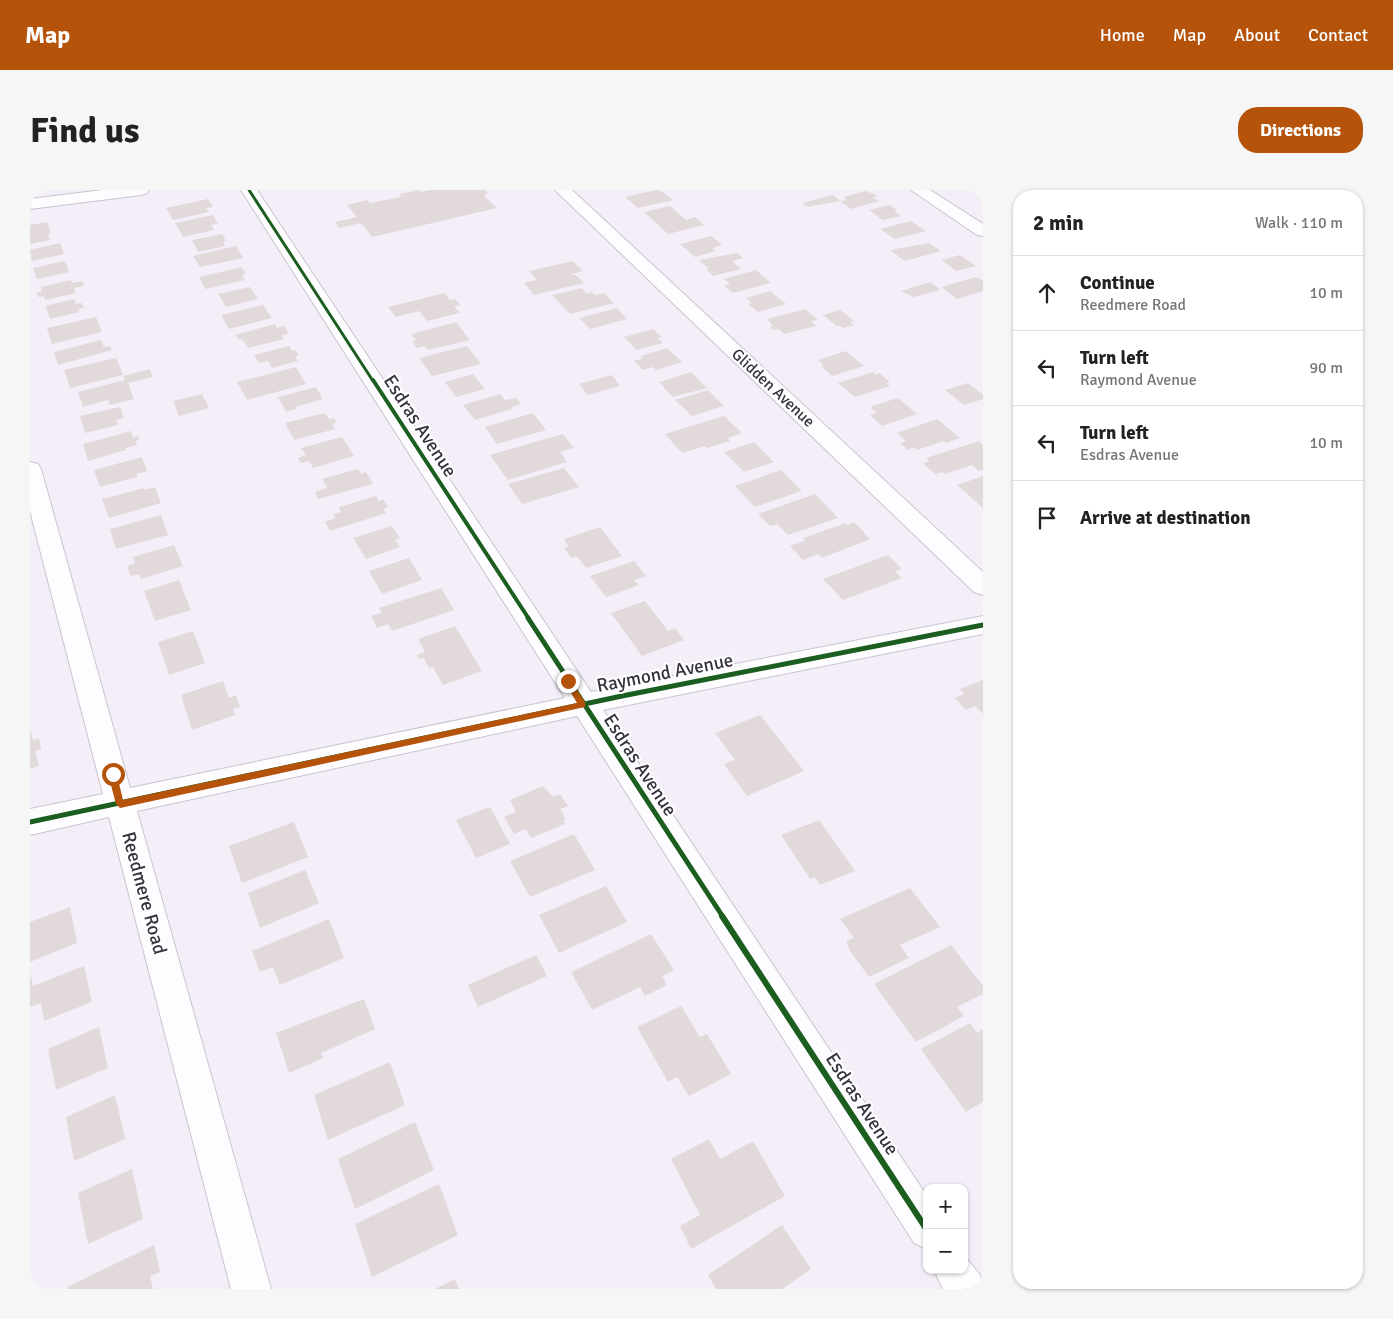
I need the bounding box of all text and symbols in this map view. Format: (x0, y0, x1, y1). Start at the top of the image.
text: Map (25, 20, 70, 50)
text: Home (1100, 24, 1145, 46)
text: Map (1173, 24, 1206, 46)
text: About (1234, 24, 1280, 46)
text: Contact (1308, 24, 1368, 46)
button: Directions (1238, 107, 1363, 153)
text: Find us (30, 109, 140, 152)
text: 2 min (1033, 210, 1084, 236)
text: Walk · 110 m (1255, 213, 1343, 233)
text: Continue (1080, 271, 1155, 295)
icon: ahead (1033, 279, 1061, 307)
text: 10 m (1309, 283, 1343, 303)
text: Reedmere Road (1080, 295, 1186, 315)
street label: Glidden Avenue (727, 344, 819, 432)
text: Turn left (1080, 346, 1149, 370)
icon: left (1033, 354, 1061, 382)
text: 90 m (1309, 358, 1343, 378)
street label: Esdras Avenue (378, 370, 462, 482)
text: Raymond Avenue (1080, 370, 1197, 390)
text: Turn left (1080, 421, 1149, 445)
icon: left (1033, 429, 1061, 457)
text: 10 m (1309, 433, 1343, 453)
text: Esdras Avenue (1080, 445, 1179, 465)
icon: arrive (1033, 504, 1061, 532)
text: Arrive at destination (1080, 506, 1251, 530)
street label: Raymond Avenue (595, 648, 735, 698)
route end (557, 670, 580, 693)
street label: Esdras Avenue (598, 709, 682, 821)
route start (102, 763, 125, 786)
street label: Reedmere Road (116, 829, 172, 957)
street label: Esdras Avenue (820, 1048, 904, 1160)
map controls (923, 1184, 968, 1274)
button: + (923, 1184, 968, 1229)
button: − (923, 1229, 968, 1274)

